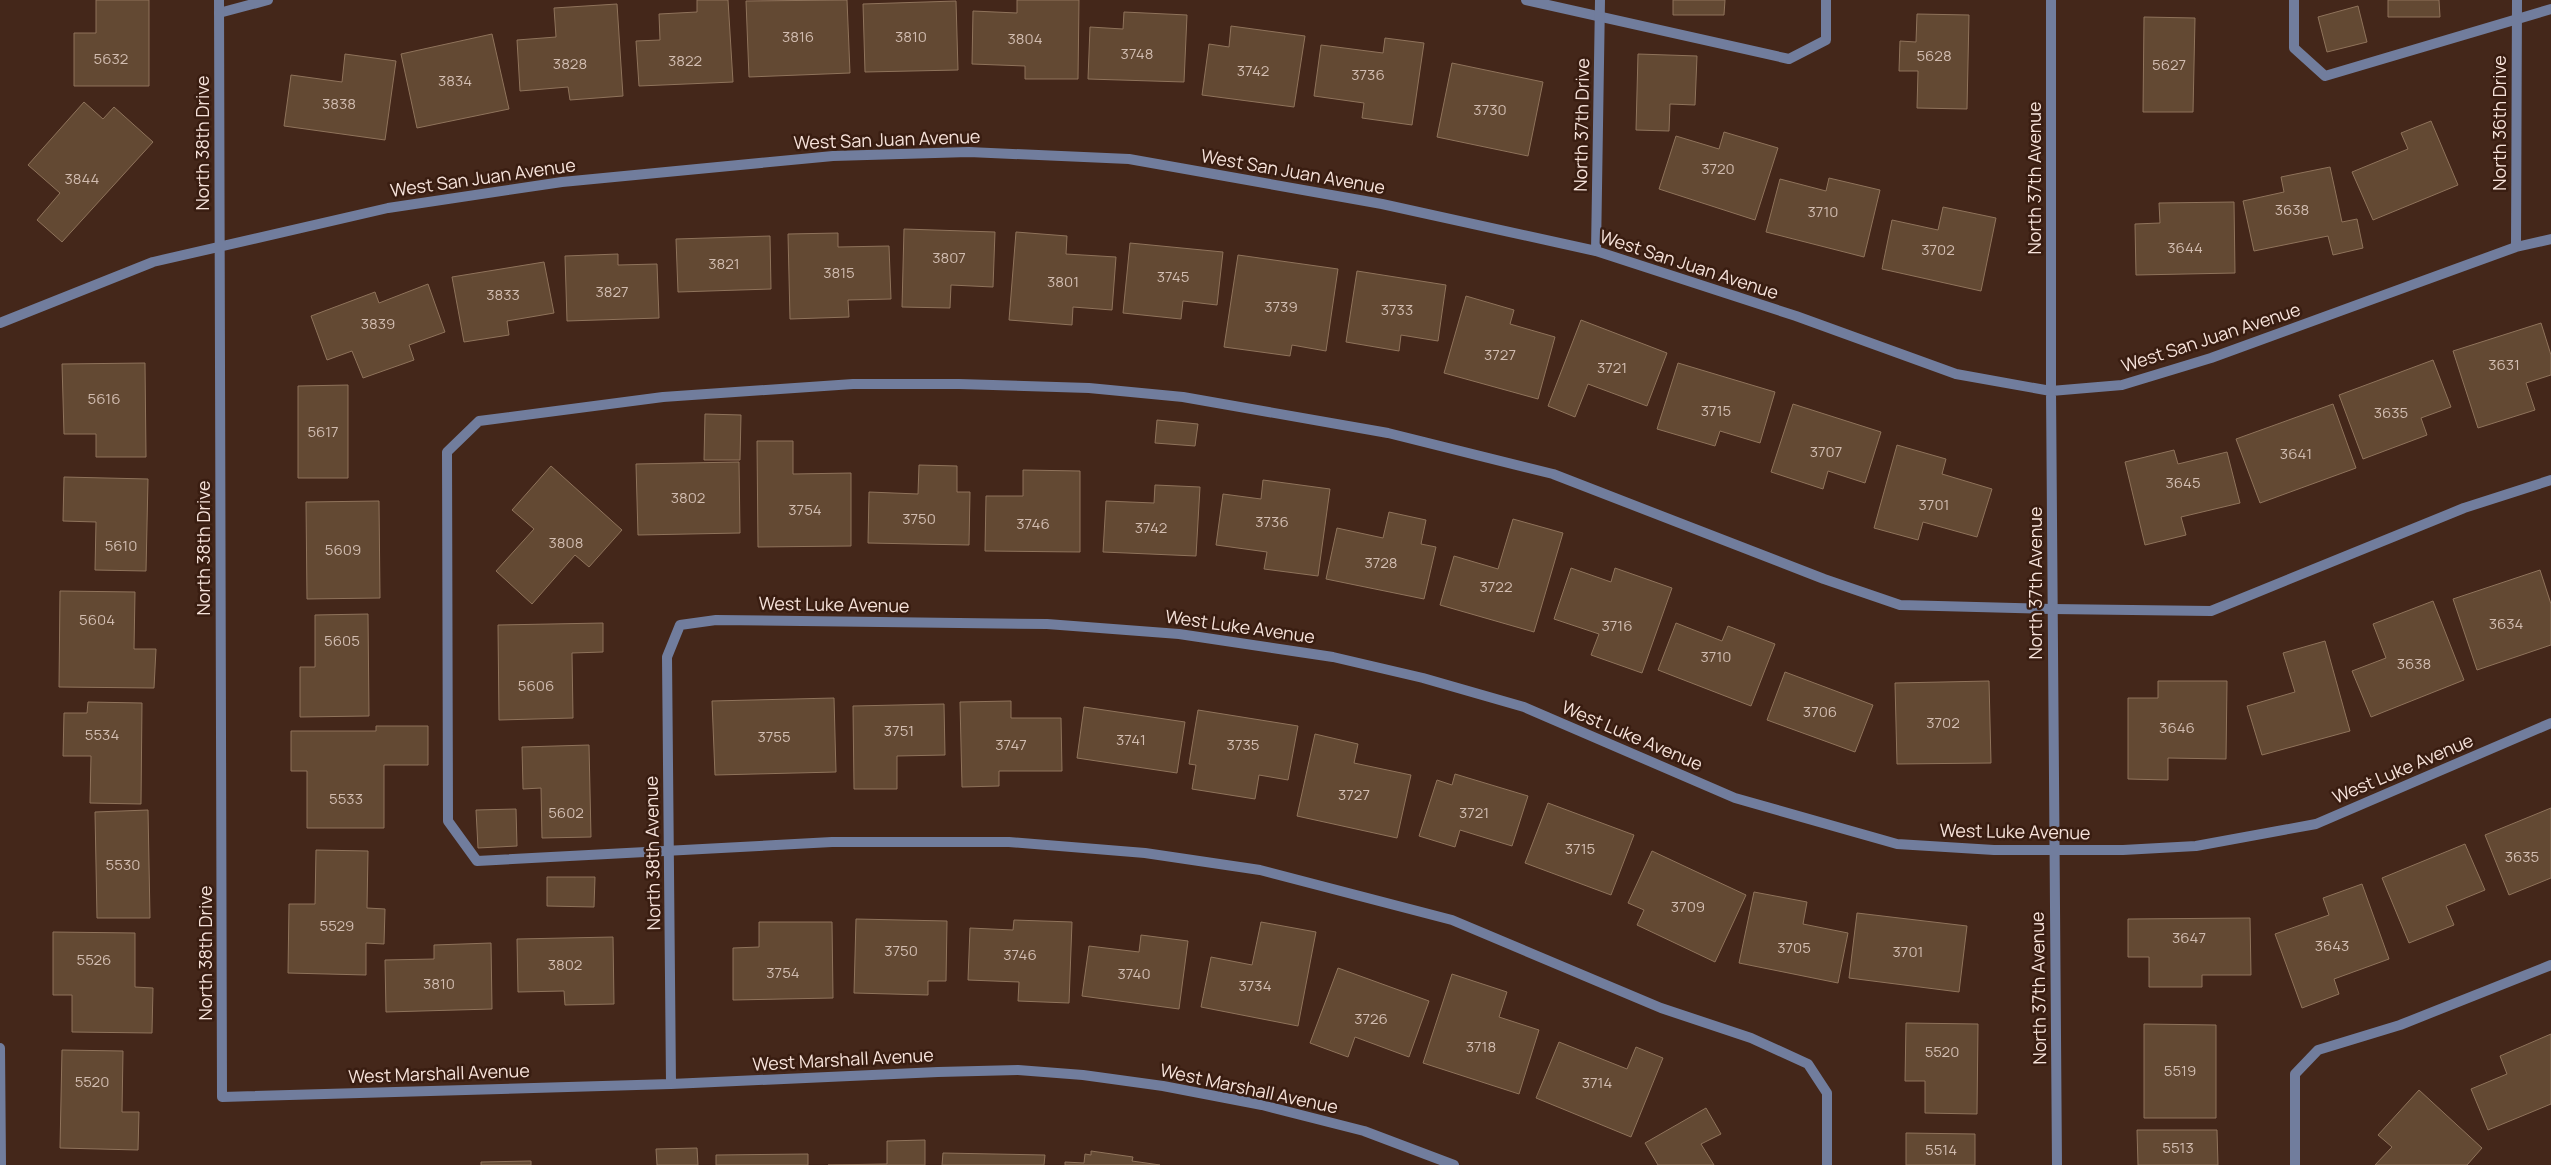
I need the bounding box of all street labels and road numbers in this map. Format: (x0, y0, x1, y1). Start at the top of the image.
street label: North 36th Drive (2487, 55, 2511, 191)
street label: North 37th Drive (1568, 58, 1594, 192)
street label: North 38th Drive (190, 76, 214, 210)
street label: North 37th Avenue (2022, 101, 2046, 255)
street label: West San Juan Avenue (793, 124, 981, 154)
street label: West San Juan Avenue (1199, 143, 1387, 199)
street label: West San Juan Avenue (389, 152, 577, 202)
street label: West San Juan Avenue (1597, 224, 1782, 304)
street label: West San Juan Avenue (2118, 297, 2303, 377)
street label: North 38th Drive (191, 481, 215, 615)
street label: North 37th Avenue (2023, 506, 2047, 660)
street label: West Luke Avenue (758, 591, 910, 617)
street label: West Luke Avenue (1164, 604, 1317, 648)
street label: West Luke Avenue (1558, 695, 1707, 776)
street label: West Luke Avenue (2328, 728, 2477, 809)
street label: North 38th Avenue (639, 776, 665, 930)
street label: West Luke Avenue (1939, 818, 2091, 844)
street label: North 38th Drive (193, 886, 217, 1020)
street label: North 37th Avenue (2025, 911, 2051, 1065)
street label: West Marshall Avenue (752, 1042, 934, 1076)
street label: West Marshall Avenue (1158, 1057, 1341, 1119)
street label: West Marshall Avenue (348, 1058, 530, 1088)

